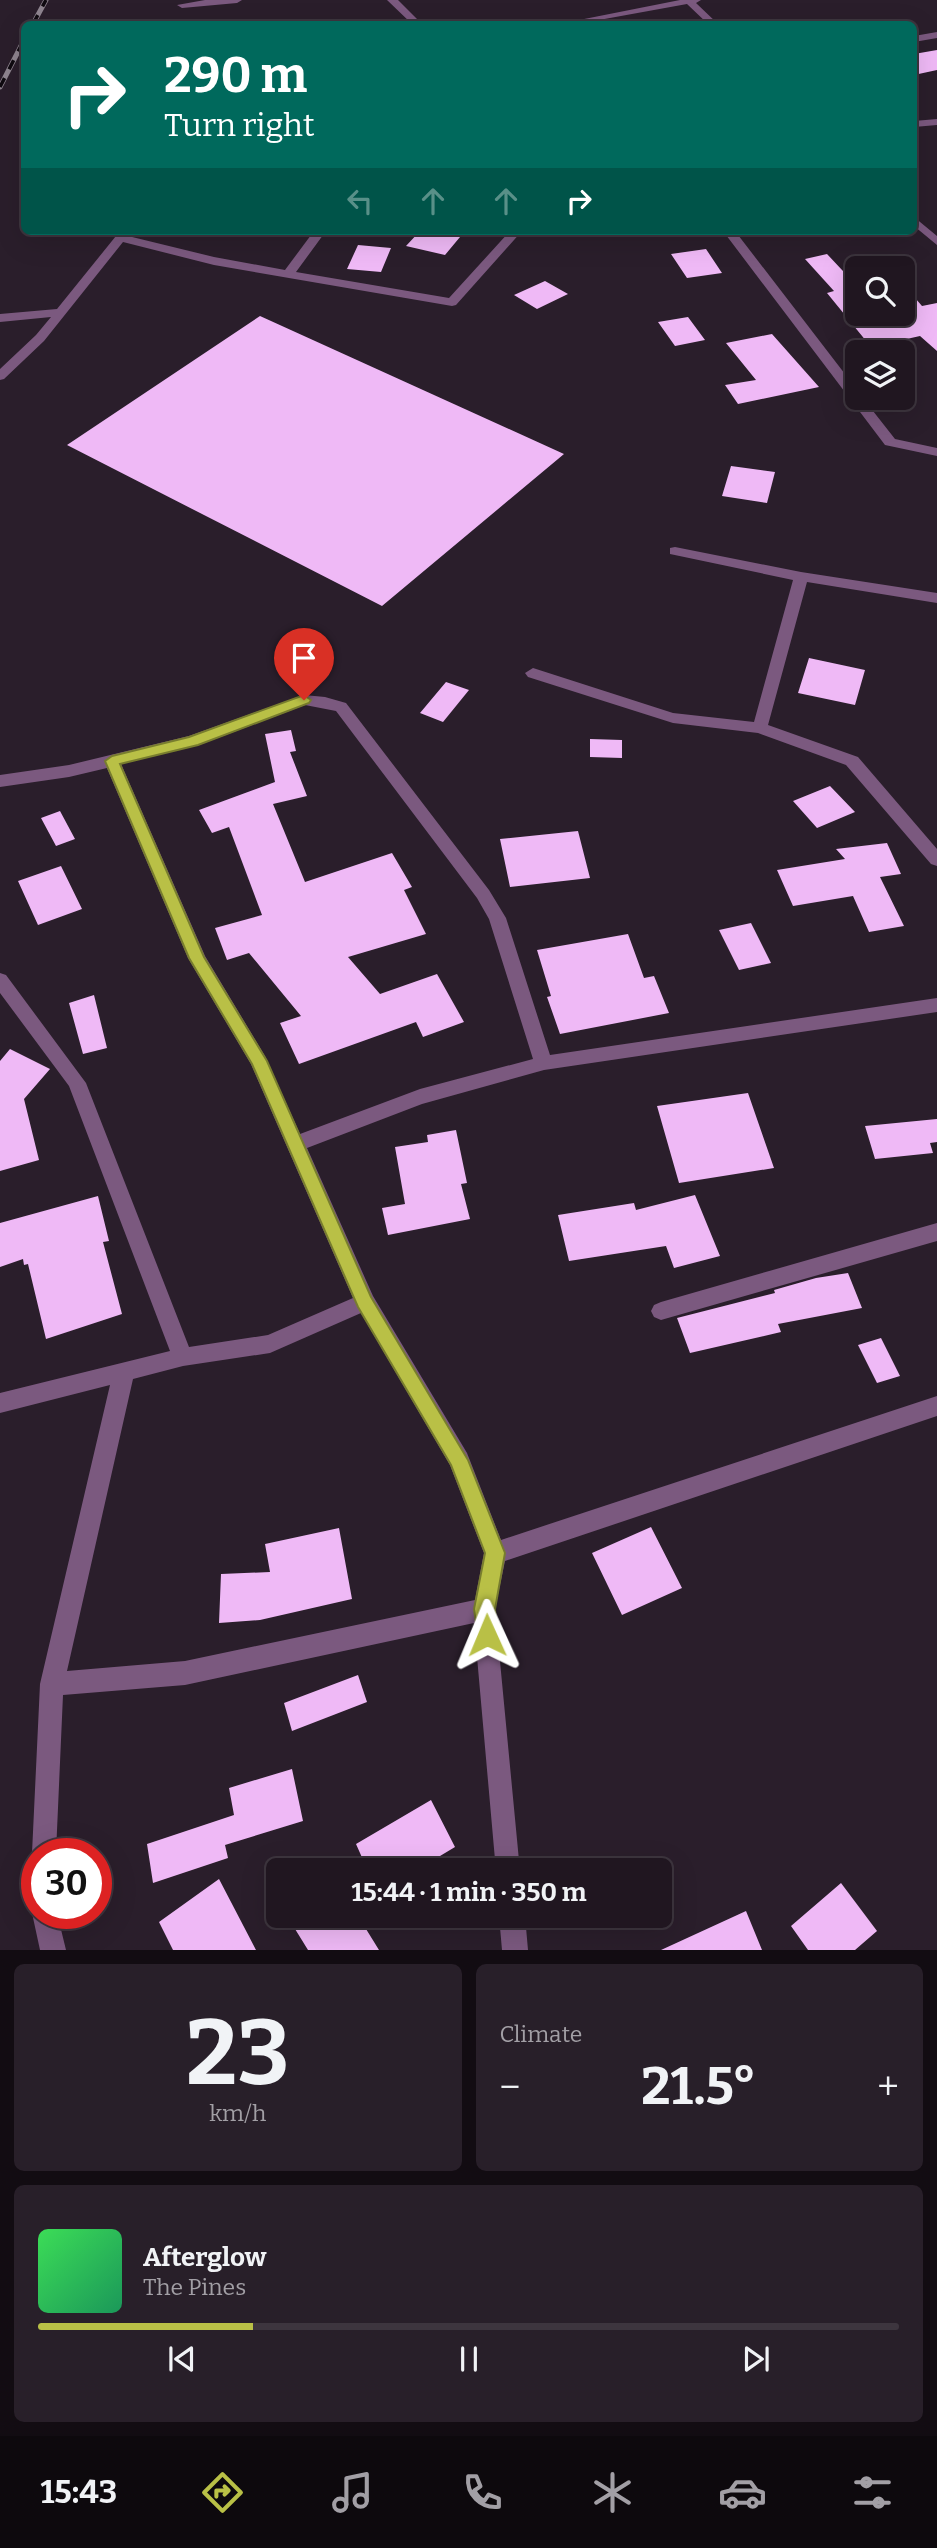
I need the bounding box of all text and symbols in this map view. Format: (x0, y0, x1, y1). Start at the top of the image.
text: 290 m (164, 46, 307, 105)
icon: right (49, 49, 140, 140)
text: Turn right (164, 106, 315, 144)
icon: left (341, 182, 379, 220)
icon: ahead (414, 182, 452, 220)
icon: ahead (487, 182, 525, 220)
icon: right (560, 182, 598, 220)
map controls (845, 256, 915, 410)
button: search (845, 256, 915, 326)
button: layers (845, 340, 915, 410)
pin (274, 628, 334, 700)
icon: arrive (285, 639, 323, 677)
position arrow (450, 1598, 524, 1672)
speed limit sign: 30 (21, 1838, 112, 1929)
text: 15:44 · 1 min · 350 m (351, 1877, 587, 1908)
text: 23 (186, 1999, 290, 2108)
text: Climate (500, 2020, 582, 2048)
text: 21.5° (641, 2055, 756, 2118)
text: − (500, 2064, 520, 2110)
text: + (877, 2064, 899, 2110)
text: km/h (209, 2099, 266, 2127)
text: Afterglow (143, 2242, 266, 2273)
text: The Pines (143, 2273, 246, 2301)
icon: previous (163, 2340, 201, 2378)
icon: pause (450, 2340, 488, 2378)
icon: next (737, 2340, 775, 2378)
icon: directions (198, 2468, 247, 2517)
icon: music (328, 2468, 377, 2517)
icon: phone (458, 2468, 507, 2517)
icon: climate (588, 2468, 637, 2517)
icon: car (718, 2468, 767, 2517)
icon: filters (848, 2468, 897, 2517)
text: 15:43 (40, 2473, 117, 2511)

